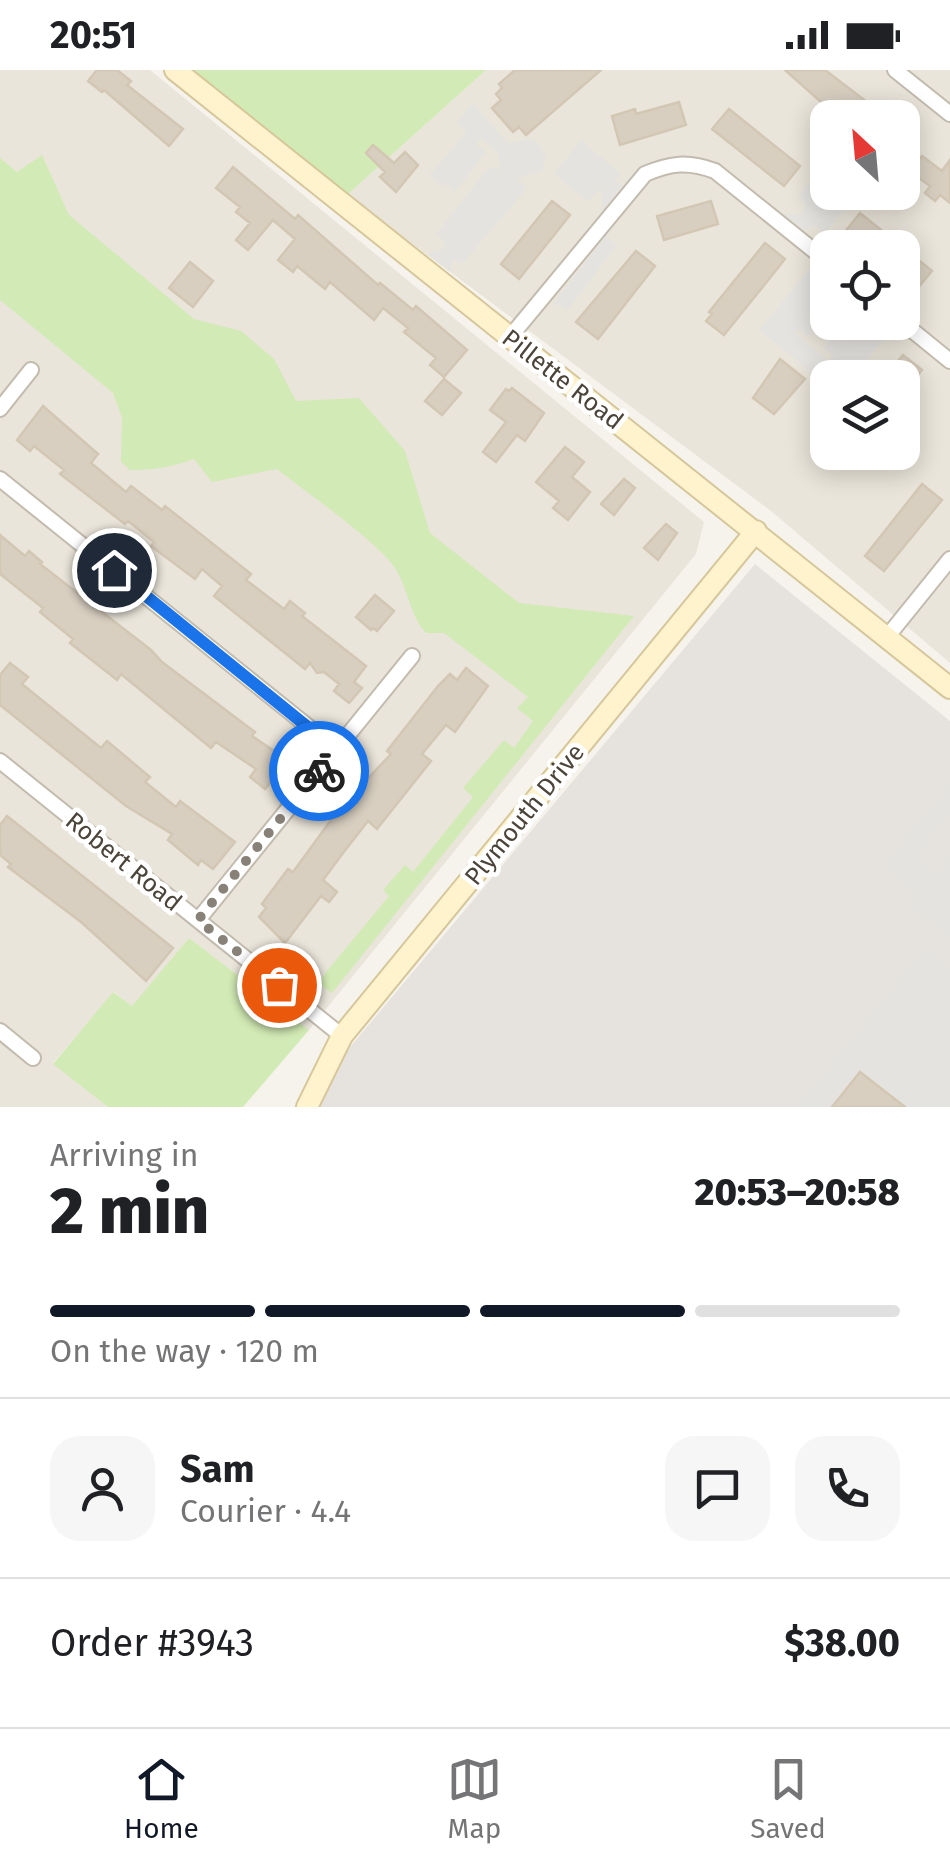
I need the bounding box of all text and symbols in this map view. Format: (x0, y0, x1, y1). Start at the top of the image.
text: 20:51 (50, 12, 137, 58)
north arrow (810, 100, 920, 210)
map controls (810, 100, 920, 470)
button: locate (810, 230, 920, 340)
street label: Pillette Road (496, 323, 629, 436)
button: layers (810, 360, 920, 470)
pin (72, 528, 157, 613)
icon: home (87, 543, 142, 598)
courier (269, 721, 369, 821)
street label: Plymouth Drive (459, 738, 591, 891)
icon: bike (292, 744, 347, 799)
street label: Robert Road (59, 806, 188, 918)
pin (237, 943, 322, 1028)
icon: bag (252, 958, 307, 1013)
text: Arriving in (50, 1136, 198, 1174)
text: 20:53–20:58 (695, 1169, 900, 1215)
text: 2 min (50, 1172, 209, 1250)
text: On the way · 120 m (50, 1332, 319, 1370)
button: person (50, 1436, 155, 1541)
button: chat (665, 1436, 770, 1541)
button: phone (795, 1436, 900, 1541)
text: Sam (180, 1446, 255, 1492)
text: Courier · 4.4 (180, 1492, 351, 1530)
text: Order #3943 (50, 1620, 254, 1666)
text: $38.00 (784, 1620, 900, 1666)
tab: Home (124, 1752, 199, 1845)
tab: Map (447, 1752, 502, 1845)
tab: Saved (750, 1752, 826, 1845)

